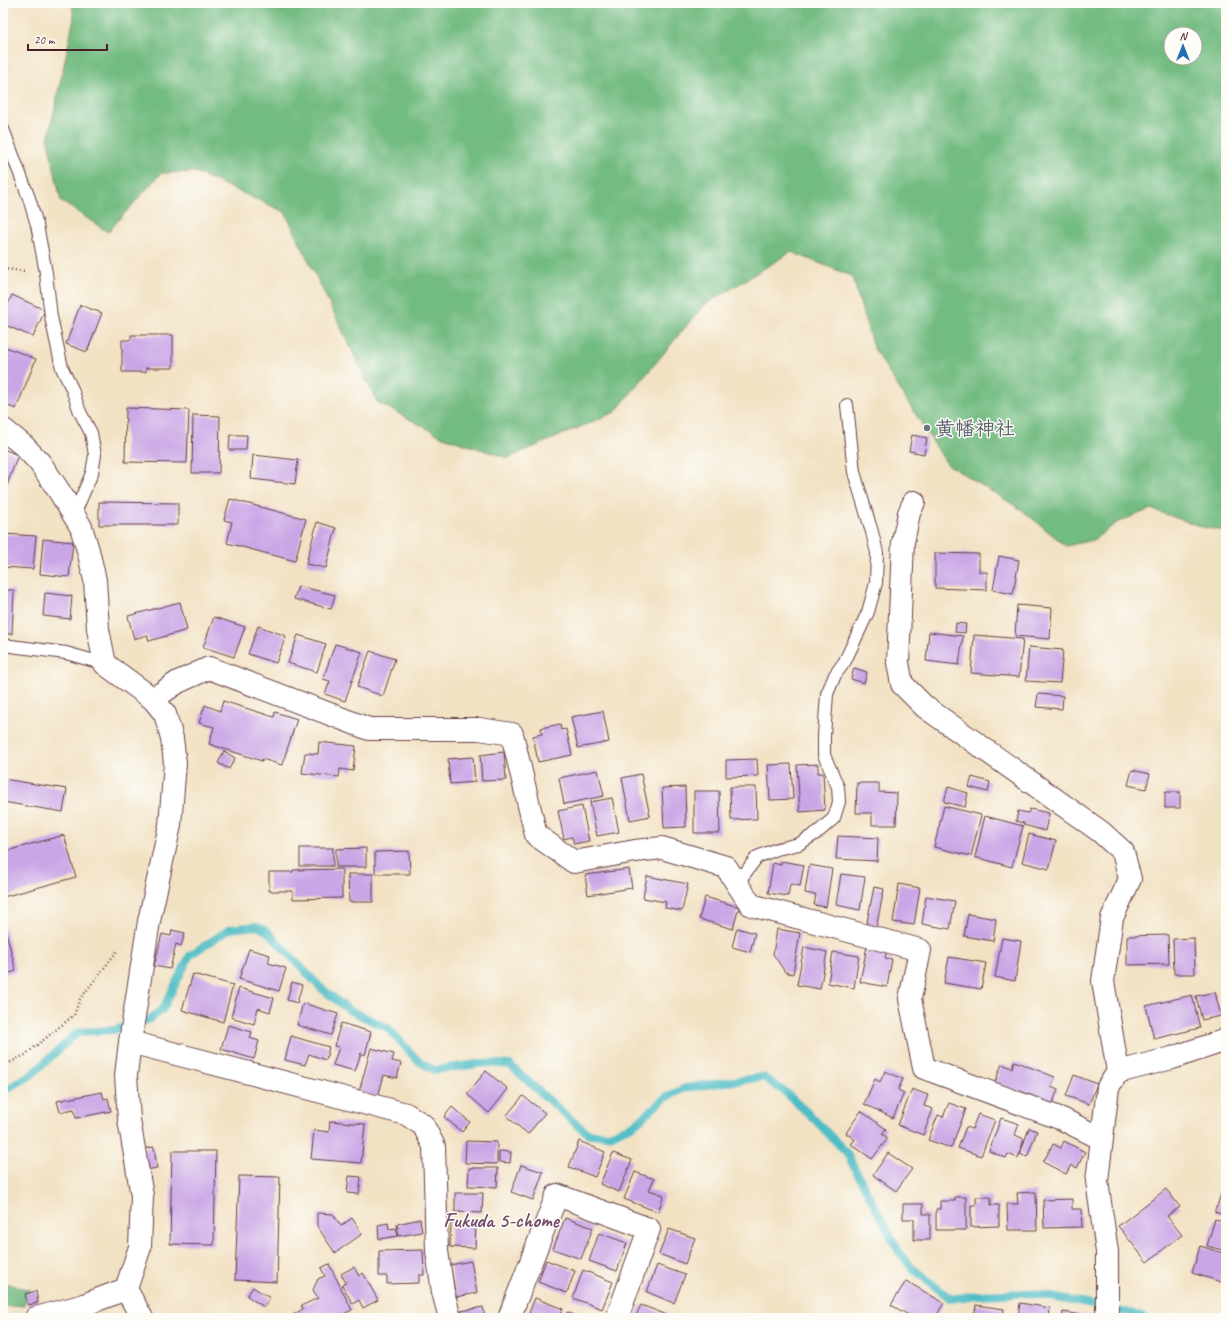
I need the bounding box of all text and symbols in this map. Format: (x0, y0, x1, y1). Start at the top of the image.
scale bar (28, 26, 107, 52)
north arrow (1163, 26, 1203, 66)
text: N (1180, 29, 1189, 43)
text: 20 m (34, 32, 56, 48)
place label: 黄幡神社 (935, 416, 1015, 441)
marker: 黄幡神社 (922, 423, 932, 433)
district label: Fukuda 5-chome (443, 1207, 561, 1233)

